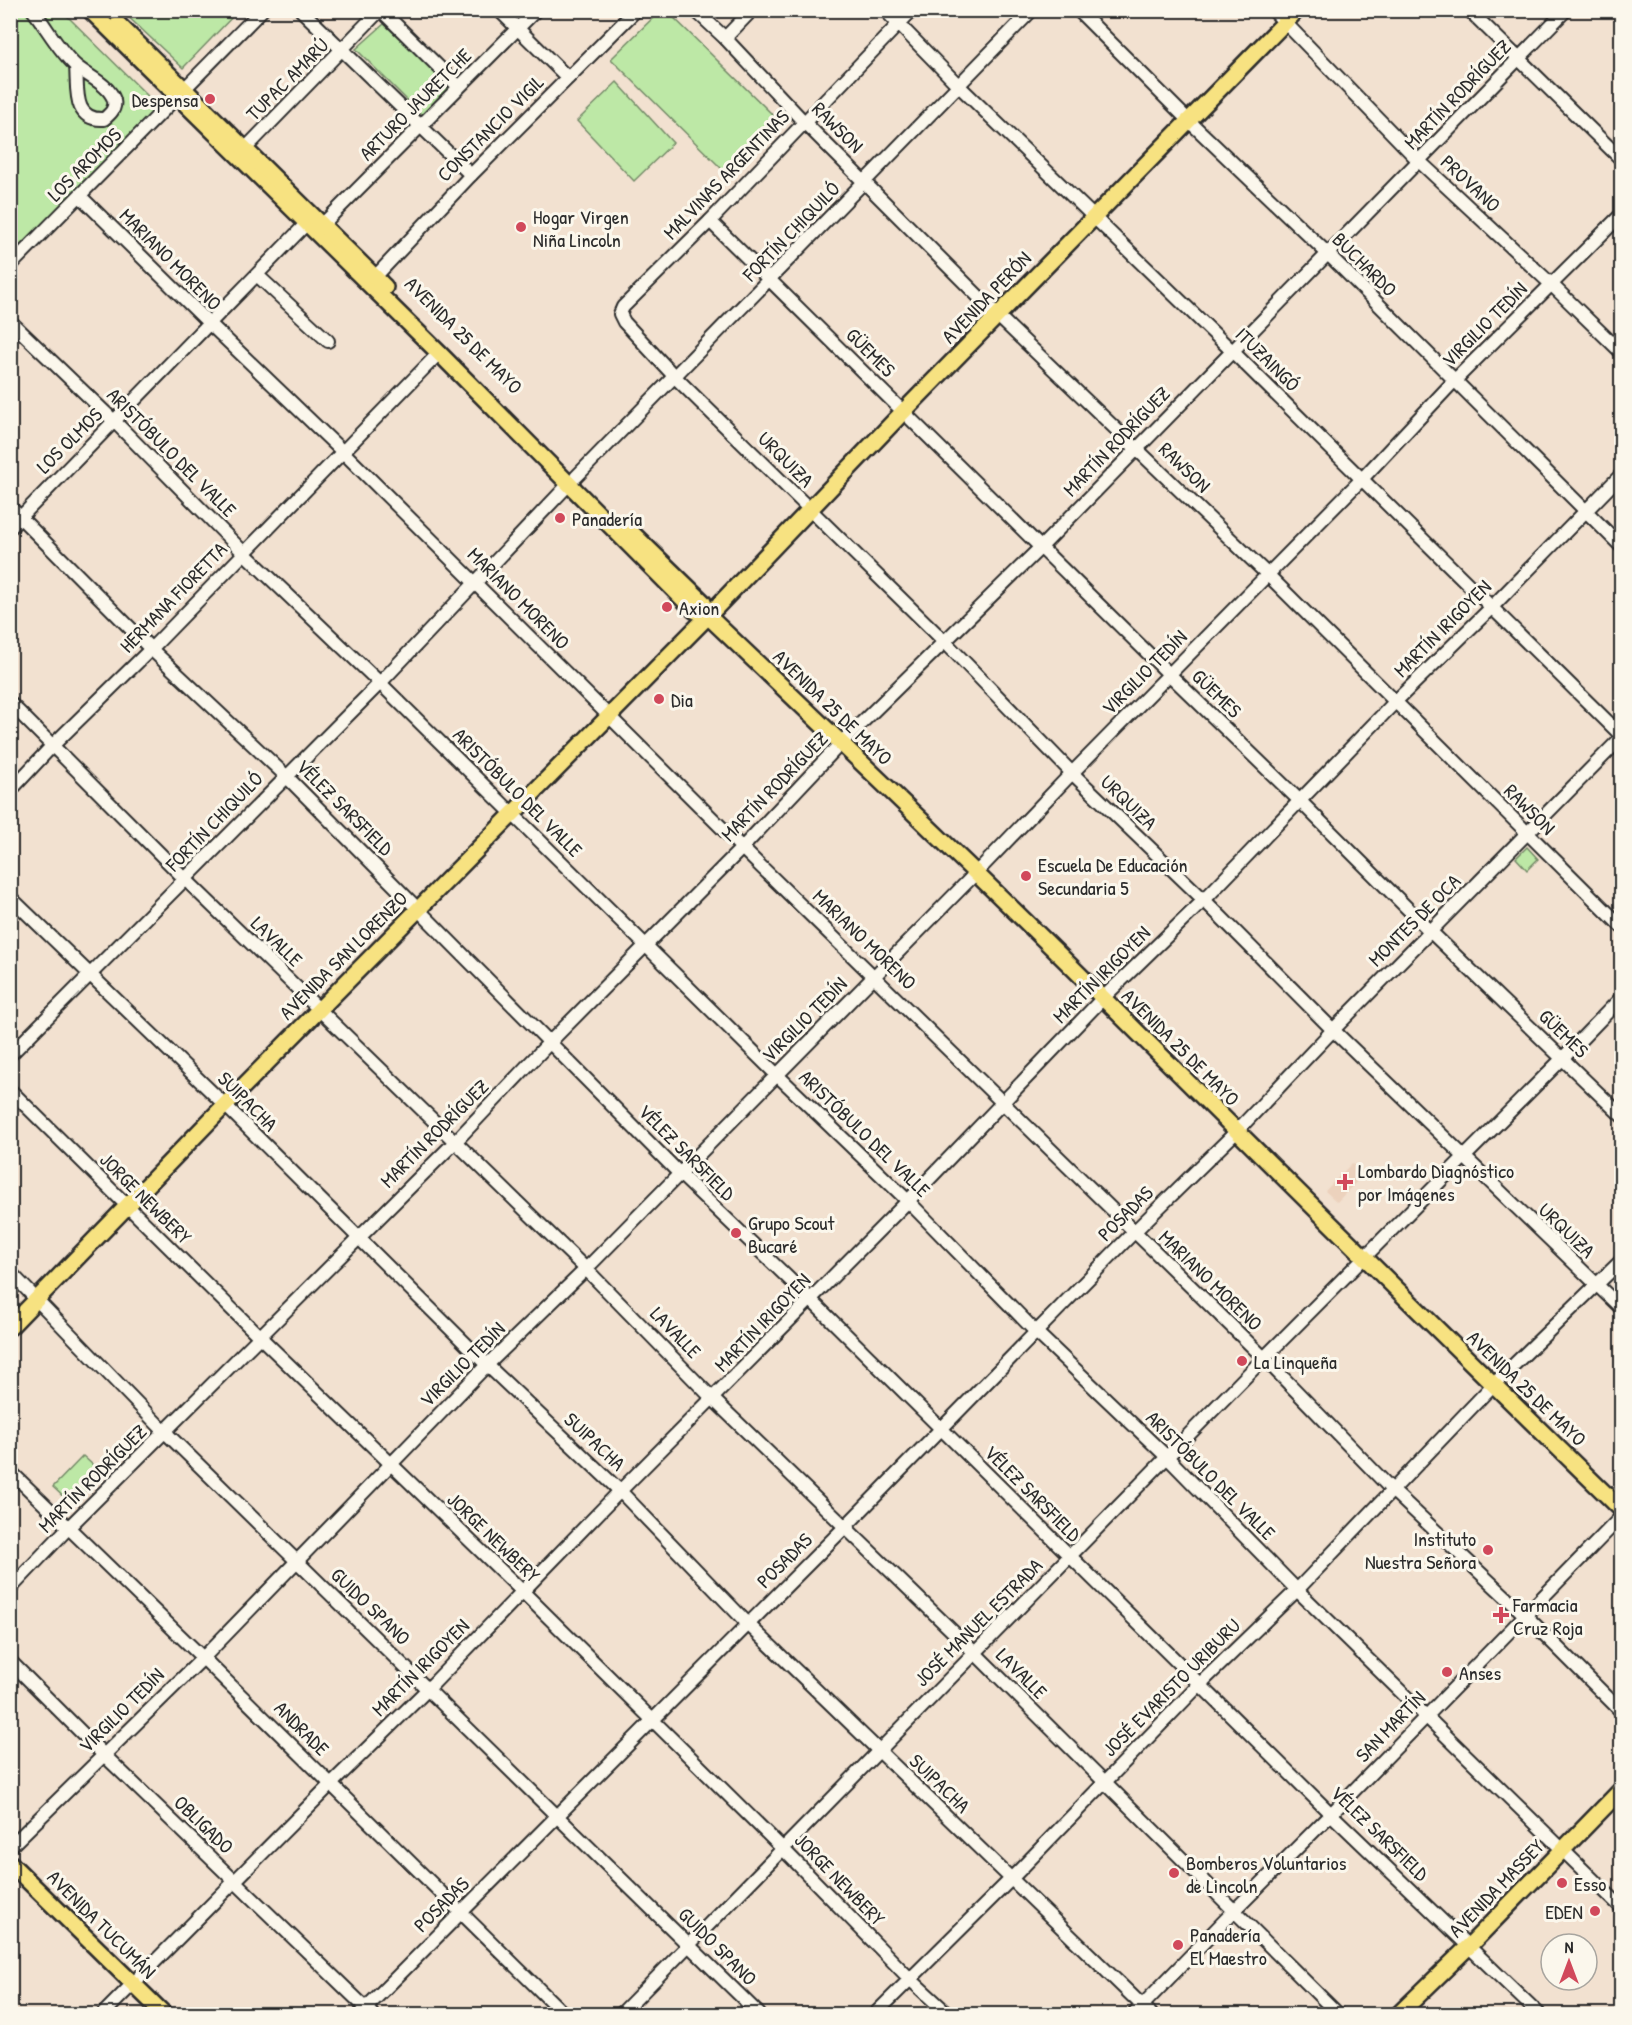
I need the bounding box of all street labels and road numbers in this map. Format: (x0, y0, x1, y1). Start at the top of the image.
street label: TUPAC AMARÚ (240, 32, 334, 126)
street label: MARTÍN RODRÍGUEZ (1398, 33, 1516, 155)
street label: ARTURO JAURETCHE (353, 42, 477, 166)
street label: CONSTANCIO VIGIL (431, 69, 549, 187)
street label: RAWSON (806, 95, 870, 159)
street label: MALVINAS ARGENTINAS (657, 103, 795, 245)
street label: LOS AROMOS (41, 121, 127, 207)
street label: PROVANO (1435, 148, 1507, 218)
street label: FORTÍN CHIQUILÓ (736, 175, 846, 288)
street label: MARIANO MORENO (114, 202, 228, 316)
street label: BUCHARDO (1327, 226, 1403, 302)
street label: AVENIDA PERÓN (935, 245, 1037, 349)
street label: AVENIDA 25 DE MAYO (399, 270, 529, 400)
street label: VIRGILIO TEDÍN (1435, 275, 1533, 373)
street label: GÜEMES (840, 321, 902, 383)
street label: ITUZAINGÓ (1230, 321, 1306, 397)
street label: MARTÍN RODRÍGUEZ (1057, 380, 1175, 502)
street label: ARISTÓBULO DEL VALLE (101, 381, 243, 523)
street label: LOS OLMOS (30, 401, 108, 479)
street label: URQUIZA (752, 425, 820, 493)
street label: RAWSON (1153, 436, 1217, 498)
street label: HERMANA FIORETTA (113, 536, 233, 658)
street label: MARIANO MORENO (462, 541, 576, 655)
street label: MARTÍN IRIGOYEN (1387, 573, 1497, 683)
street label: VIRGILIO TEDÍN (1095, 623, 1193, 721)
street label: AVENIDA 25 DE MAYO (768, 643, 898, 771)
street label: GÜEMES (1186, 663, 1248, 723)
street label: ARISTÓBULO DEL VALLE (447, 721, 589, 863)
street label: MARTÍN RODRÍGUEZ (715, 725, 833, 847)
street label: VÉLEZ SARSFIELD (291, 753, 400, 862)
street label: FORTÍN CHIQUILÓ (159, 765, 269, 878)
street label: URQUIZA (1095, 768, 1163, 836)
street label: RAWSON (1498, 777, 1562, 841)
street label: MONTES DE OCA (1362, 868, 1466, 972)
street label: MARIANO MORENO (807, 883, 923, 995)
street label: AVENIDA SAN LORENZO (273, 885, 413, 1025)
street label: LAVALLE (245, 910, 309, 972)
street label: MARTÍN IRIGOYEN (1046, 919, 1156, 1029)
street label: VIRGILIO TEDÍN (755, 970, 853, 1068)
street label: AVENIDA 25 DE MAYO (1116, 982, 1246, 1112)
street label: GÜEMES (1533, 1003, 1595, 1063)
street label: ARISTÓBULO DEL VALLE (794, 1063, 937, 1203)
street label: SUIPACHA (212, 1065, 284, 1137)
street label: MARTÍN RODRÍGUEZ (374, 1073, 494, 1193)
street label: VÉLEZ SARSFIELD (633, 1098, 742, 1207)
street label: JORGE NEWBERY (94, 1146, 198, 1250)
street label: POSADAS (1091, 1179, 1159, 1247)
street label: URQUIZA (1533, 1196, 1601, 1264)
street label: MARIANO MORENO (1153, 1224, 1269, 1336)
street label: MARTÍN IRIGOYEN (708, 1267, 816, 1377)
street label: LAVALLE (645, 1300, 707, 1364)
street label: VIRGILIO TEDÍN (413, 1315, 511, 1413)
street label: AVENIDA 25 DE MAYO (1462, 1324, 1592, 1452)
street label: ARISTÓBULO DEL VALLE (1140, 1404, 1282, 1546)
street label: SUIPACHA (559, 1406, 632, 1476)
street label: MARTÍN RODRÍGUEZ (32, 1418, 152, 1538)
street label: VÉLEZ SARSFIELD (979, 1439, 1088, 1548)
street label: JORGE NEWBERY (442, 1486, 546, 1588)
street label: POSADAS (750, 1526, 818, 1594)
street label: JOSÉ MANUEL ESTRADA (908, 1552, 1048, 1692)
street label: GUIDO SPANO (325, 1561, 417, 1651)
street label: MARTÍN IRIGOYEN (365, 1612, 475, 1722)
street label: JOSÉ EVARISTO URIBURU (1096, 1612, 1246, 1762)
street label: LAVALLE (991, 1642, 1054, 1705)
street label: VIRGILIO TEDÍN (72, 1661, 170, 1759)
street label: SAN MARTÍN (1349, 1684, 1431, 1768)
street label: ANDRADE (269, 1695, 335, 1761)
street label: SUIPACHA (904, 1747, 976, 1819)
street label: VÉLEZ SARSFIELD (1325, 1779, 1435, 1887)
street label: OBLIGADO (168, 1789, 240, 1859)
street label: JORGE NEWBERY (789, 1827, 891, 1931)
street label: AVENIDA MASSEY (1442, 1833, 1550, 1943)
street label: AVENIDA TUCUMÁN (42, 1864, 162, 1984)
street label: POSADAS (407, 1870, 475, 1938)
street label: GUIDO SPANO (673, 1901, 763, 1991)

